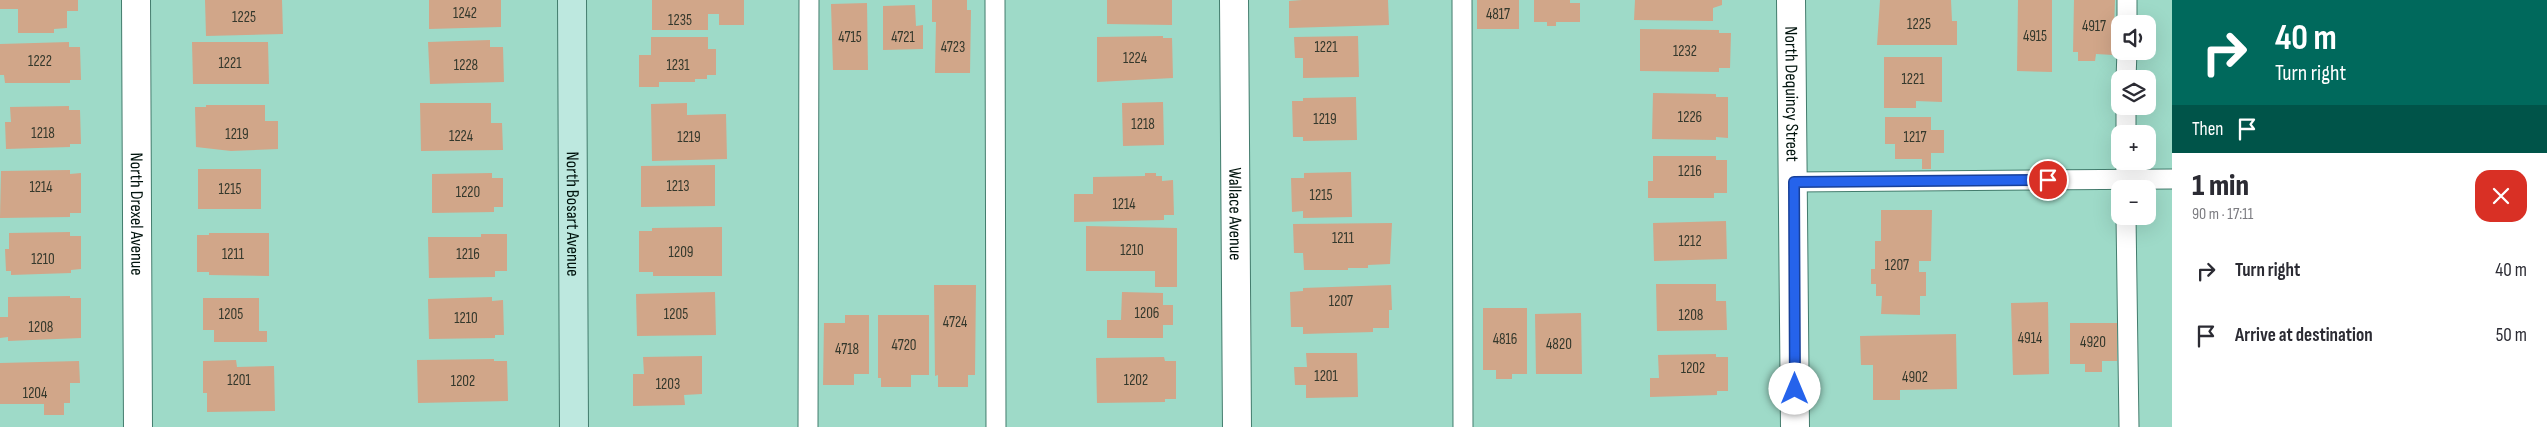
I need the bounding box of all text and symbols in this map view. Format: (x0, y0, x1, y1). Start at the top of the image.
house number: 1242 (453, 4, 477, 23)
house number: 4817 (1486, 5, 1510, 24)
house number: 1225 (232, 8, 256, 27)
house number: 1235 (668, 11, 692, 30)
house number: 1225 (1907, 15, 1931, 34)
map controls (2111, 15, 2156, 225)
button: sound (2111, 15, 2156, 60)
house number: 4917 (2082, 17, 2106, 36)
text: 40 m (2275, 17, 2337, 60)
icon: right (2192, 20, 2257, 85)
street label: North Dequincy Street (1781, 26, 1803, 162)
house number: 4915 (2023, 27, 2047, 46)
house number: 4715 (838, 28, 862, 47)
house number: 4721 (891, 28, 916, 47)
house number: 4723 (941, 38, 965, 57)
house number: 1221 (1314, 38, 1338, 57)
house number: 1232 (1673, 42, 1697, 61)
house number: 1224 (1123, 49, 1147, 68)
house number: 1222 (28, 52, 52, 71)
house number: 1221 (218, 54, 242, 73)
house number: 1228 (454, 56, 478, 75)
house number: 1231 (666, 56, 690, 75)
text: Turn right (2275, 60, 2346, 87)
house number: 1221 (1901, 70, 1925, 89)
button: layers (2111, 70, 2156, 115)
house number: 1226 (1678, 108, 1702, 127)
house number: 1219 (1313, 110, 1337, 129)
house number: 1218 (1131, 115, 1155, 134)
icon: arrive (2233, 115, 2261, 143)
text: Then (2192, 118, 2223, 141)
house number: 1218 (31, 124, 55, 143)
house number: 1219 (225, 125, 249, 144)
button: + (2111, 125, 2156, 170)
house number: 1224 (449, 127, 473, 146)
house number: 1219 (677, 128, 701, 147)
house number: 1217 (1904, 128, 1926, 147)
street label: North Drexel Avenue (126, 152, 148, 276)
street label: North Bosart Avenue (562, 152, 584, 276)
pin (2027, 159, 2069, 201)
house number: 1216 (1678, 162, 1702, 181)
icon: arrive (2034, 166, 2062, 194)
street label: Wallace Avenue (1225, 167, 1246, 261)
text: 1 min (2192, 168, 2249, 204)
button: close (2475, 170, 2527, 222)
house number: 1213 (666, 177, 690, 196)
house number: 1214 (29, 178, 53, 197)
house number: 1215 (219, 180, 241, 199)
button: − (2111, 180, 2156, 225)
house number: 1220 (456, 183, 480, 202)
house number: 1215 (1310, 186, 1332, 205)
house number: 1214 (1112, 195, 1136, 214)
text: 90 m · 17:11 (2192, 205, 2253, 224)
house number: 1211 (1332, 229, 1355, 248)
house number: 1212 (1678, 232, 1702, 251)
house number: 1210 (1120, 241, 1144, 260)
house number: 1209 (669, 243, 693, 262)
house number: 1211 (222, 245, 245, 264)
house number: 1216 (456, 245, 480, 264)
house number: 1210 (31, 250, 55, 269)
house number: 1207 (1885, 256, 1909, 275)
icon: right (2192, 257, 2220, 285)
text: Turn right (2235, 259, 2300, 282)
text: 40 m (2495, 259, 2527, 282)
house number: 1207 (1329, 292, 1353, 311)
house number: 1206 (1135, 304, 1159, 323)
house number: 1205 (219, 305, 243, 324)
house number: 1205 (664, 305, 688, 324)
house number: 1208 (1679, 306, 1703, 325)
house number: 1210 (454, 309, 478, 328)
house number: 4724 (943, 313, 967, 332)
house number: 1208 (29, 318, 53, 337)
icon: arrive (2192, 322, 2220, 350)
text: Arrive at destination (2235, 324, 2373, 347)
text: 50 m (2496, 324, 2527, 347)
house number: 4914 (2018, 329, 2042, 348)
house number: 4816 (1493, 330, 1517, 349)
house number: 4920 (2080, 333, 2106, 352)
house number: 4820 (1546, 335, 1572, 354)
house number: 4720 (891, 336, 917, 355)
house number: 4718 (835, 340, 859, 359)
house number: 1202 (1681, 359, 1705, 378)
position arrow (1768, 362, 1820, 414)
house number: 1201 (1314, 367, 1339, 386)
house number: 4902 (1902, 368, 1928, 387)
house number: 1201 (227, 371, 252, 390)
house number: 1202 (1124, 371, 1148, 390)
house number: 1202 (451, 372, 475, 391)
house number: 1203 (656, 375, 680, 394)
house number: 1204 (23, 384, 47, 403)

